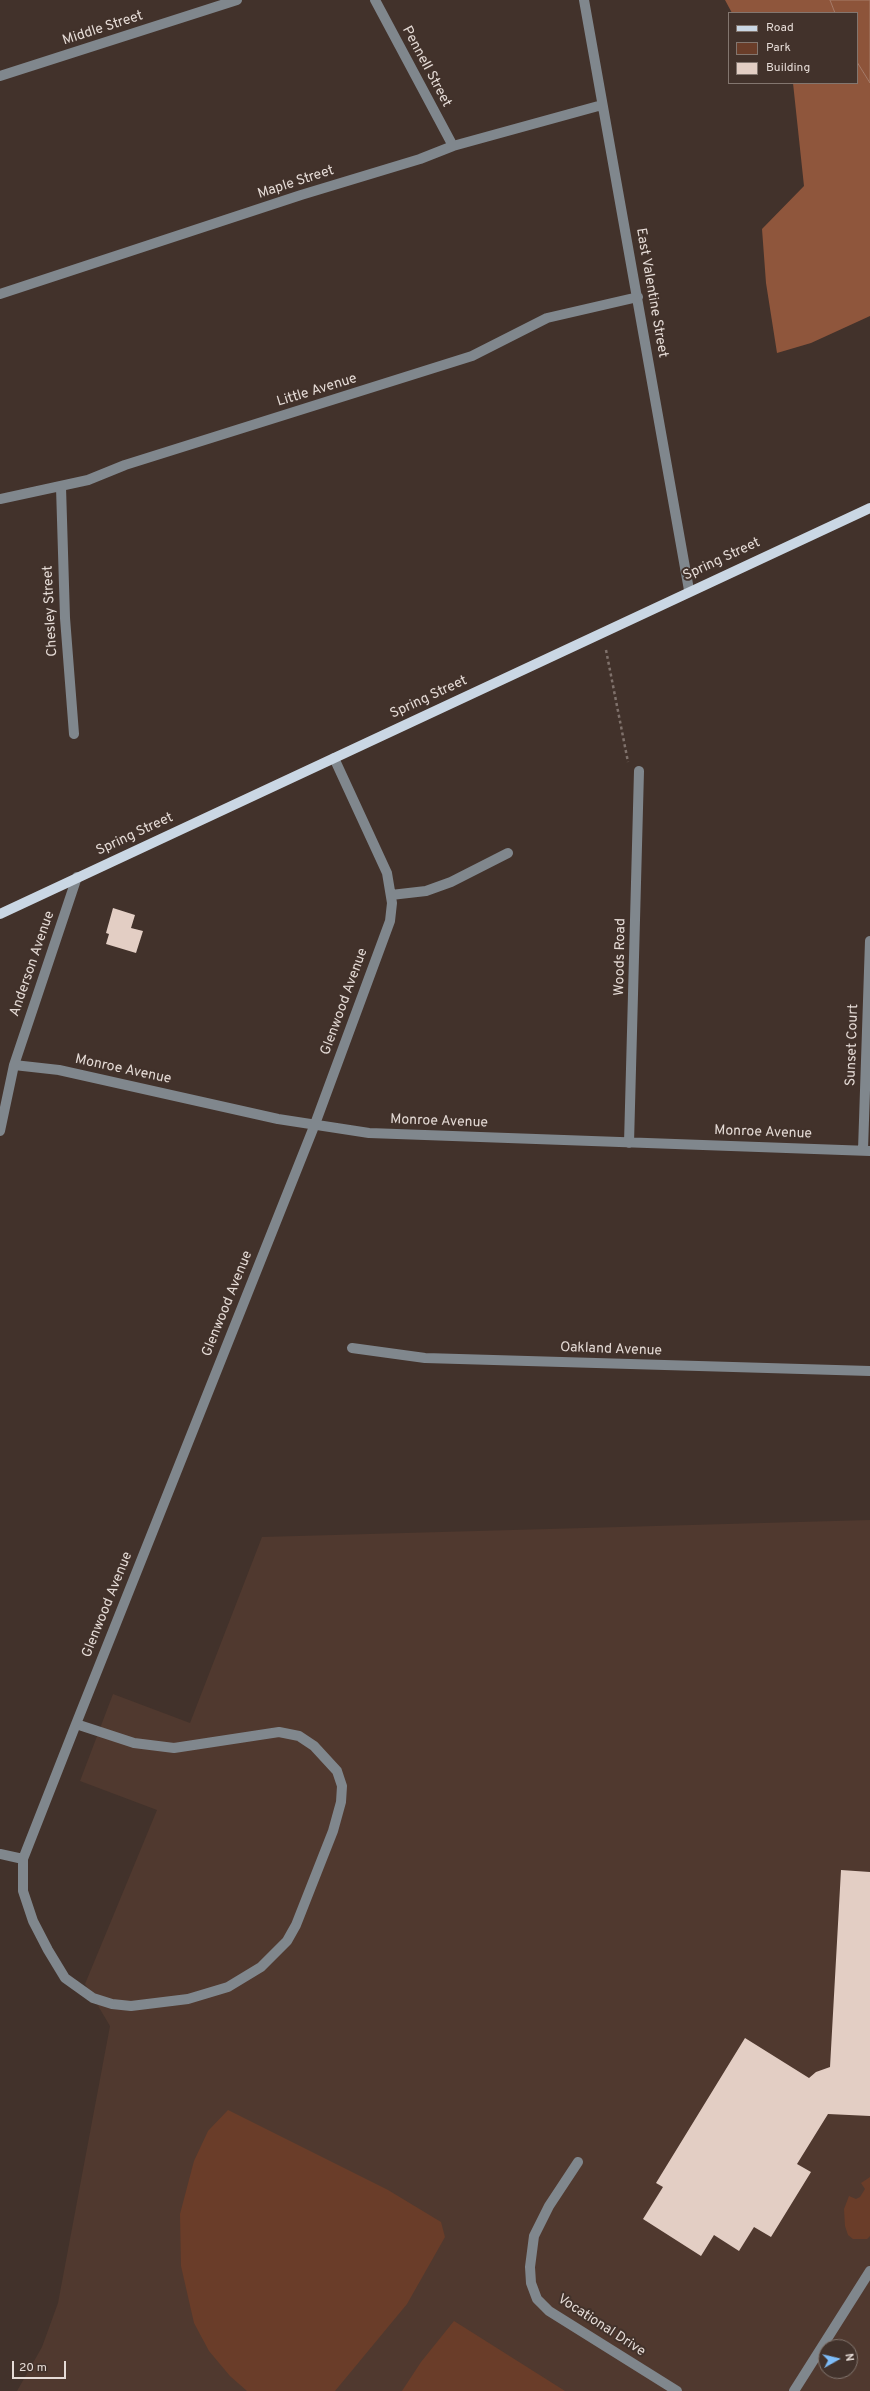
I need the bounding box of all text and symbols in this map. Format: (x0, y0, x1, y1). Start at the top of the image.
street label: Middle Street (61, 8, 145, 50)
legend (728, 12, 858, 84)
text: Road (766, 20, 794, 36)
street label: Pennell Street (398, 24, 454, 110)
text: Park (766, 40, 791, 56)
text: Building (766, 60, 810, 76)
street label: Maple Street (256, 163, 336, 203)
street label: East Valentine Street (631, 227, 671, 359)
street label: Little Avenue (275, 371, 359, 411)
street label: Spring Street (681, 535, 763, 585)
street label: Chesley Street (40, 565, 62, 657)
street label: Spring Street (388, 673, 470, 723)
street label: Spring Street (94, 810, 176, 860)
street label: Anderson Avenue (7, 909, 59, 1019)
street label: Woods Road (612, 918, 630, 996)
street label: Glenwood Avenue (318, 946, 372, 1058)
street label: Sunset Court (843, 1003, 863, 1087)
street label: Monroe Avenue (73, 1052, 173, 1088)
street label: Monroe Avenue (390, 1112, 488, 1132)
street label: Monroe Avenue (714, 1123, 812, 1143)
street label: Glenwood Avenue (199, 1249, 257, 1359)
street label: Oakland Avenue (560, 1340, 662, 1360)
street label: Glenwood Avenue (79, 1550, 137, 1660)
street label: Vocational Drive (554, 2291, 648, 2361)
north arrow (818, 2339, 858, 2379)
scale bar (14, 2353, 68, 2379)
text: N (841, 2353, 856, 2362)
text: 20 m (19, 2360, 47, 2376)

